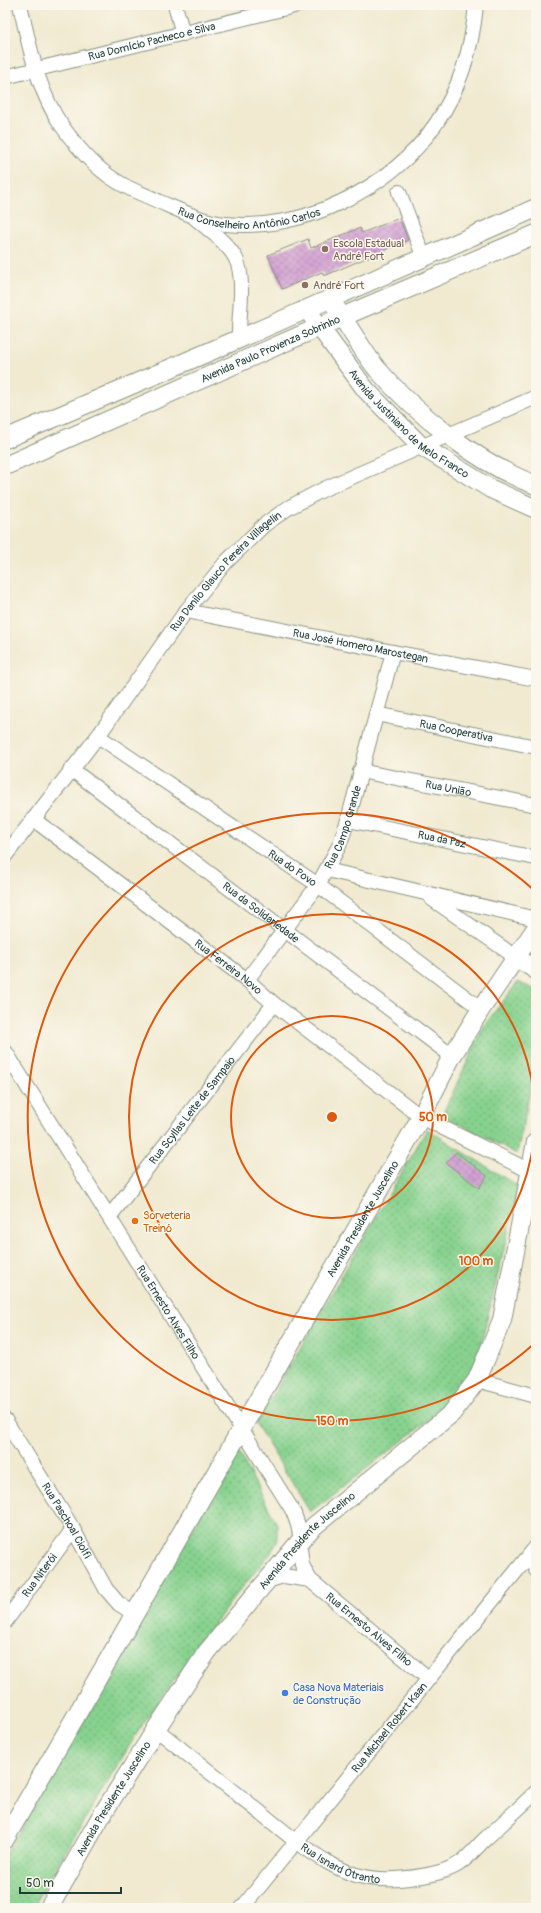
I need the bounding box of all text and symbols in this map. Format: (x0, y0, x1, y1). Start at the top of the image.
street label: Rua Domício Pacheco e Silva (87, 20, 217, 63)
street label: Rua Conselheiro Antônio Carlos (176, 205, 322, 232)
place label: Escola Estadual André Fort (333, 237, 404, 263)
marker: Escola Estadual André Fort (320, 244, 330, 254)
place label: André Fort (313, 279, 365, 292)
marker: André Fort (300, 280, 310, 290)
street label: Avenida Paulo Provenza Sobrinho (199, 313, 342, 386)
street label: Avenida Justiniano de Melo Franco (346, 367, 471, 481)
street label: Rua Danilo Glauco Pereira Villagelin (168, 509, 284, 634)
street label: Rua José Homero Marostegan (292, 626, 429, 666)
street label: Rua Cooperativa (418, 717, 494, 745)
street label: Rua União (424, 778, 472, 799)
street label: Rua Campo Grande (322, 784, 364, 871)
street label: Rua da Paz (417, 828, 467, 851)
street label: Rua do Povo (266, 847, 319, 889)
street label: Rua da Solidariedade (220, 880, 302, 946)
street label: Rua Ferreira Novo (192, 937, 265, 997)
street label: Rua Scyllas Leite de Sampaio (147, 1054, 238, 1167)
centre of rings (325, 1110, 339, 1124)
text: 50 m (419, 1110, 447, 1125)
street label: Avenida Presidente Juscelino (324, 1158, 402, 1279)
place label: Sorveteria Treinó (143, 1209, 190, 1235)
marker: Sorveteria Treinó (130, 1216, 140, 1226)
text: 100 m (459, 1254, 494, 1269)
street label: Rua Ernesto Alves Filho (134, 1263, 202, 1362)
text: 150 m (316, 1414, 349, 1429)
street label: Rua Paschoal Ciolfi (39, 1481, 94, 1561)
street label: Avenida Presidente Juscelino (256, 1489, 358, 1592)
street label: Rua Niterói (19, 1551, 60, 1600)
street label: Rua Ernesto Alves Filho (323, 1590, 415, 1669)
street label: Rua Michael Robert Kaan (349, 1680, 430, 1775)
place label: Casa Nova Materiais de Construção (293, 1681, 384, 1707)
marker: Casa Nova Materiais de Construção (280, 1688, 290, 1698)
street label: Avenida Presidente Juscelino (74, 1739, 154, 1859)
street label: Rua Isnard Otranto (298, 1841, 381, 1886)
scale bar (20, 1869, 121, 1895)
text: 50 m (26, 1876, 54, 1891)

